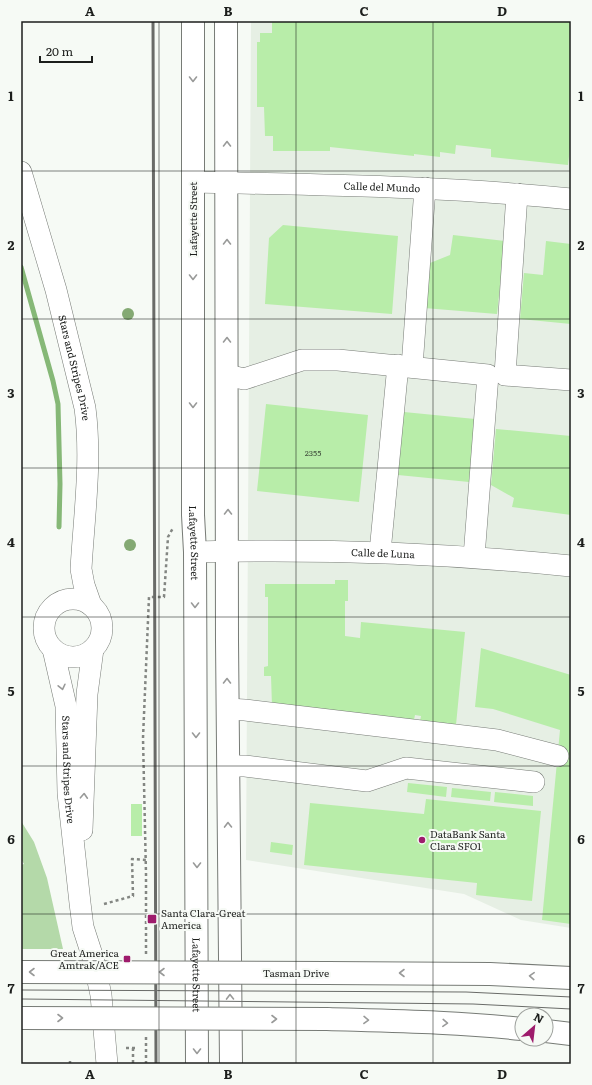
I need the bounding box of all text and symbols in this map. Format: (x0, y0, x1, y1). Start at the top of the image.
text: A (85, 1, 95, 20)
text: B (224, 1, 233, 20)
text: C (359, 1, 369, 20)
text: D (497, 1, 507, 20)
scale bar (40, 38, 92, 64)
text: 20 m (46, 42, 73, 60)
one-way arrow (189, 76, 197, 82)
text: 1 (8, 86, 14, 105)
text: 1 (578, 86, 584, 105)
one-way arrow (223, 141, 231, 147)
street label: Calle del Mundo (343, 178, 421, 195)
street label: Lafayette Street (185, 182, 200, 256)
text: 2 (8, 235, 15, 254)
text: 2 (578, 235, 585, 254)
one-way arrow (223, 239, 231, 245)
one-way arrow (189, 274, 197, 280)
street label: Stars and Stripes Drive (55, 313, 94, 421)
one-way arrow (223, 337, 231, 343)
text: 3 (7, 383, 15, 402)
text: 3 (577, 383, 585, 402)
one-way arrow (189, 402, 197, 408)
house number: 2355 (305, 447, 321, 458)
street label: Lafayette Street (186, 506, 203, 580)
one-way arrow (224, 509, 232, 515)
text: 4 (7, 532, 15, 551)
text: 4 (577, 532, 585, 551)
street label: Calle de Luna (351, 544, 416, 561)
one-way arrow (191, 602, 199, 608)
one-way arrow (223, 678, 231, 684)
text: 5 (7, 681, 15, 700)
text: 5 (577, 681, 585, 700)
one-way arrow (57, 684, 65, 690)
street label: Stars and Stripes Drive (59, 715, 79, 824)
one-way arrow (192, 732, 200, 738)
one-way arrow (80, 793, 88, 799)
one-way arrow (224, 822, 232, 828)
place label: DataBank Santa Clara SFO1 (430, 826, 506, 853)
text: 6 (7, 829, 15, 848)
text: 6 (577, 829, 585, 848)
marker: DataBank Santa Clara SFO1 (417, 835, 427, 845)
one-way arrow (193, 862, 201, 868)
place label: Santa Clara-Great America (161, 905, 245, 932)
marker: Santa Clara-Great America (146, 913, 158, 925)
street label: Lafayette Street (190, 937, 205, 1012)
place label: Great America Amtrak/ACE (50, 945, 120, 972)
marker: Great America Amtrak/ACE (122, 954, 132, 964)
street label: Tasman Drive (263, 965, 329, 980)
one-way arrow (29, 968, 35, 976)
one-way arrow (159, 968, 165, 976)
one-way arrow (399, 969, 405, 977)
one-way arrow (529, 972, 535, 980)
text: 7 (7, 978, 15, 997)
text: 7 (577, 978, 585, 997)
one-way arrow (226, 994, 234, 1000)
north arrow (514, 1007, 554, 1047)
text: N (531, 1008, 547, 1027)
one-way arrow (57, 1014, 63, 1022)
one-way arrow (271, 1015, 277, 1023)
one-way arrow (363, 1016, 369, 1024)
one-way arrow (442, 1019, 448, 1028)
one-way arrow (193, 1048, 201, 1054)
text: A (85, 1064, 95, 1083)
text: B (224, 1064, 233, 1083)
text: C (359, 1064, 369, 1083)
text: D (497, 1064, 507, 1083)

